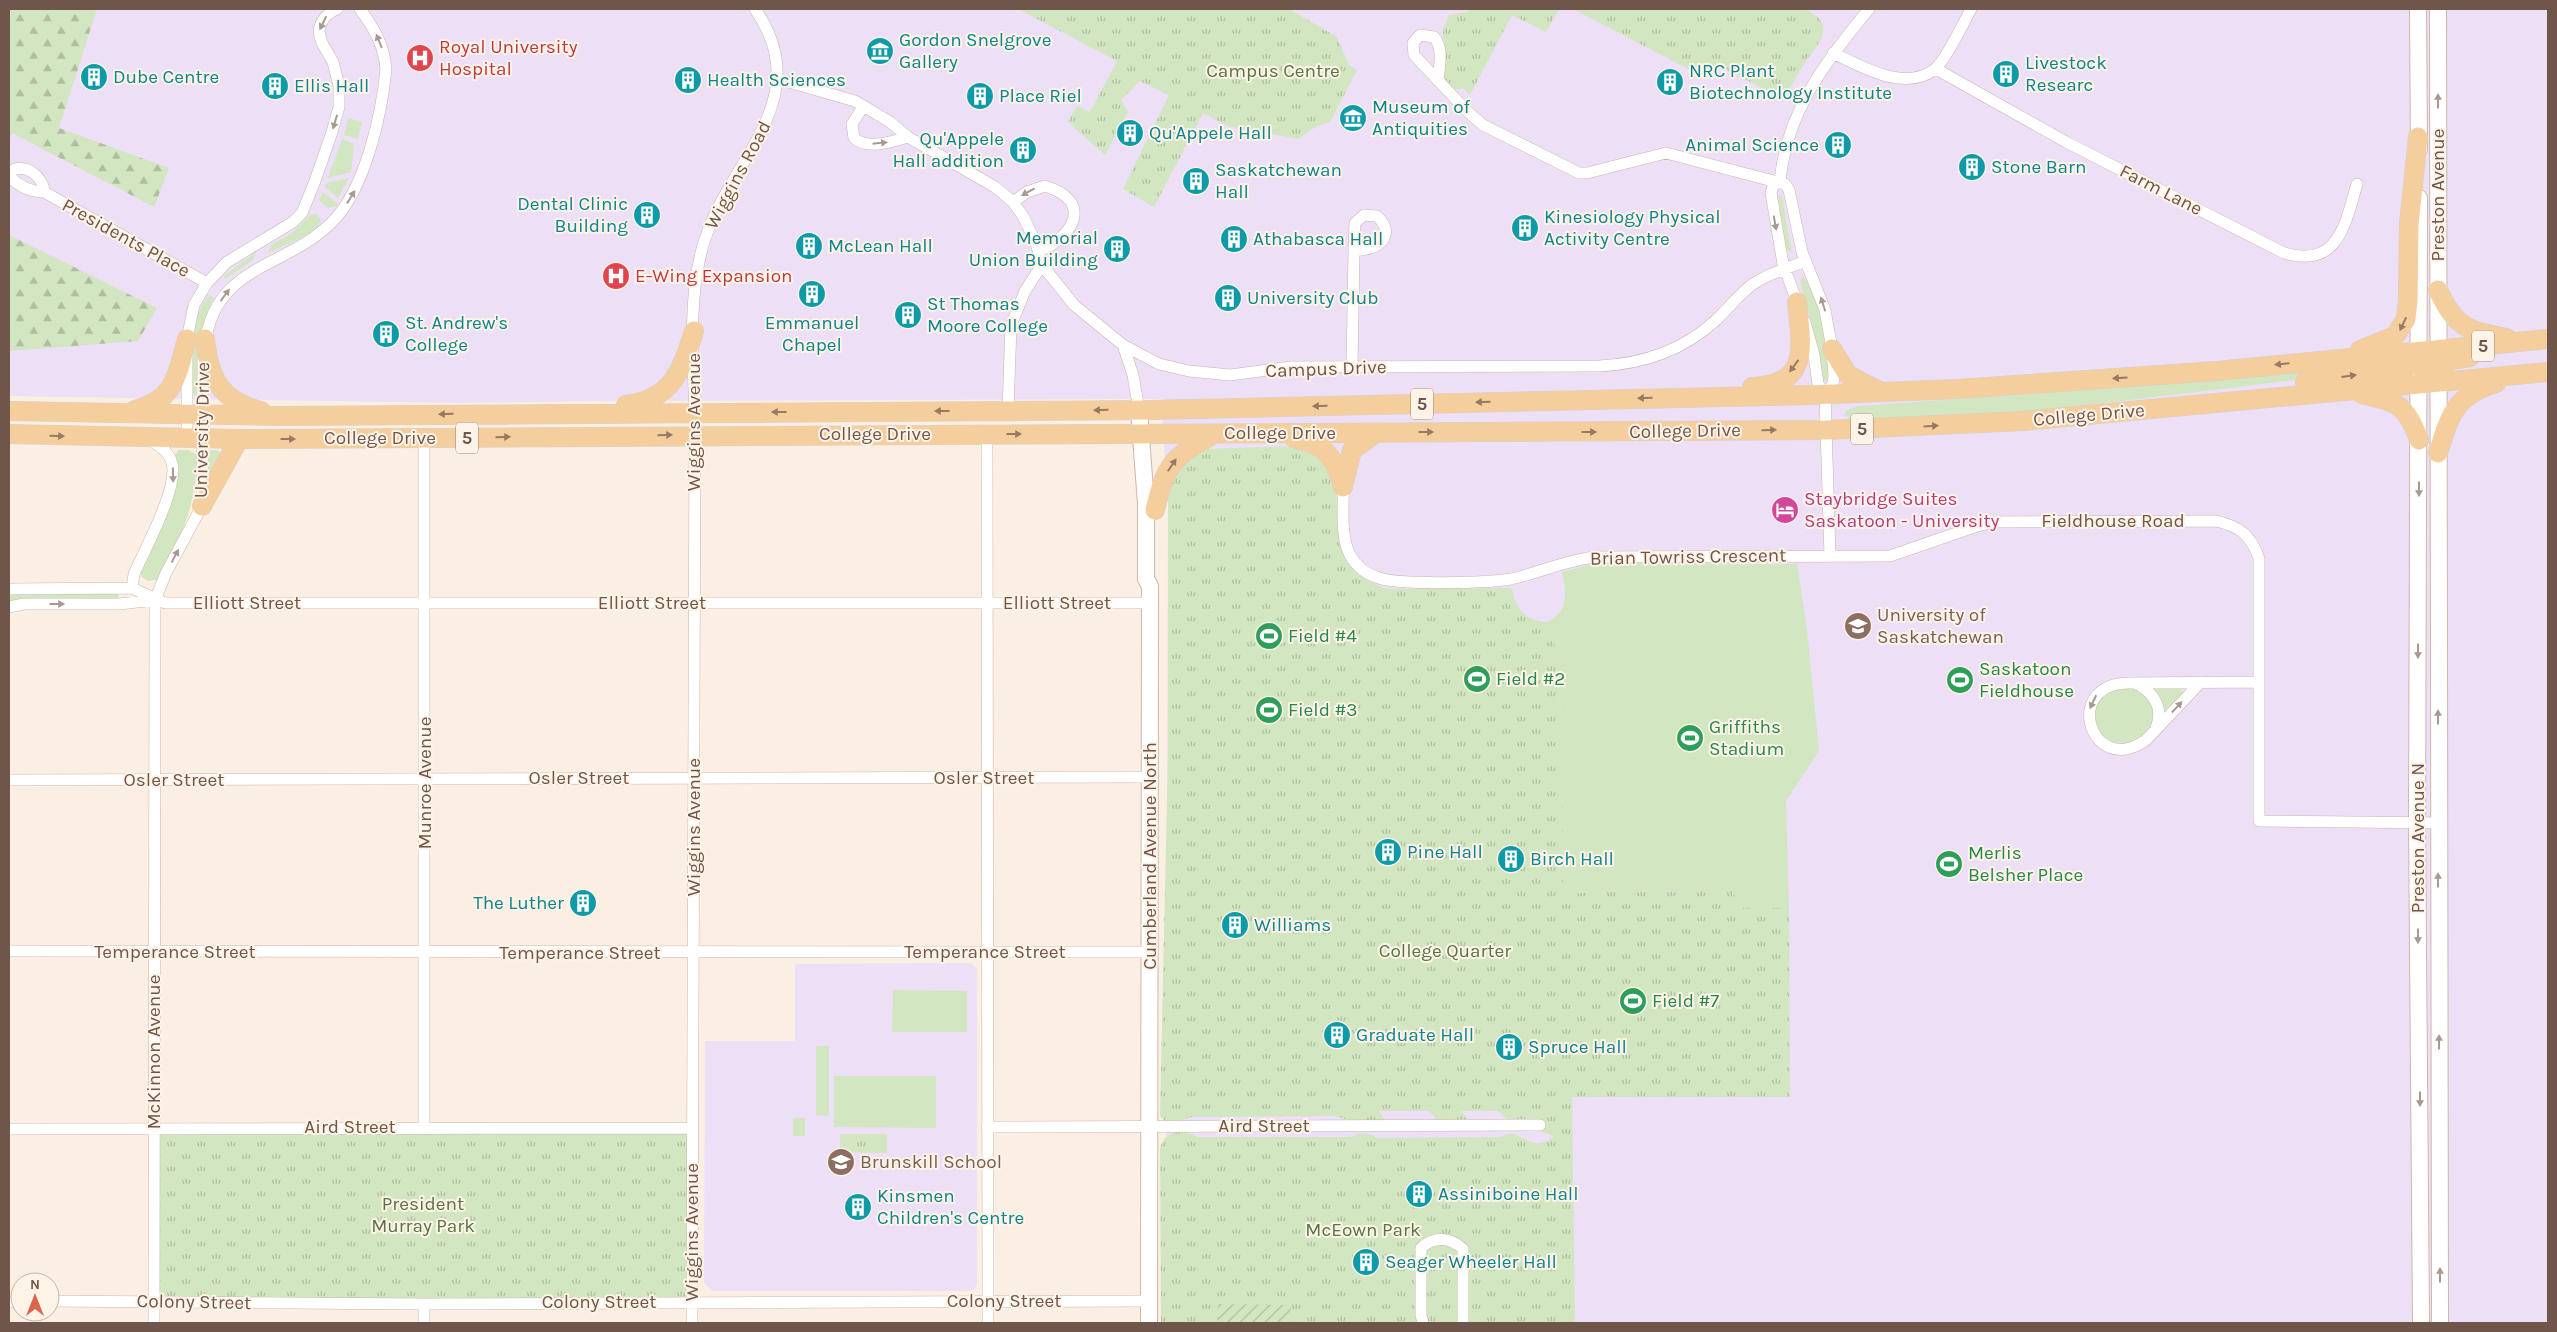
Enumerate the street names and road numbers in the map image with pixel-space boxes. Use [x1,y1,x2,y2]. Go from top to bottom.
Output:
street label: Wiggins Road [700,117,776,233]
street label: Preston Avenue [2427,128,2449,262]
street label: Farm Lane [2116,160,2206,220]
street label: Presidents Place [58,194,194,282]
road number: 5 [2472,331,2494,362]
street label: Wiggins Avenue [683,353,705,491]
street label: Campus Drive [1265,356,1387,382]
street label: University Drive [190,362,214,498]
road number: 5 [1411,388,1433,419]
street label: College Drive [2032,399,2146,431]
road number: 5 [1851,414,1873,444]
street label: College Drive [1629,419,1741,443]
road number: 5 [456,422,478,453]
street label: College Drive [1224,422,1336,444]
street label: College Drive [819,423,931,445]
street label: College Drive [324,427,436,449]
street label: Fieldhouse Road [2041,510,2185,532]
street label: Brian Towriss Crescent [1590,544,1786,570]
street label: Elliott Street [193,592,301,614]
street label: Elliott Street [598,592,706,614]
street label: Elliott Street [1003,592,1111,614]
street label: Munroe Avenue [414,716,436,850]
street label: Cumberland Avenue North [1139,742,1161,970]
street label: Wiggins Avenue [683,758,705,896]
street label: Preston Avenue N [2407,763,2429,913]
street label: Osler Street [529,767,629,789]
street label: Osler Street [934,767,1034,789]
street label: Osler Street [124,769,224,791]
street label: Temperance Street [94,941,256,963]
street label: Temperance Street [904,941,1066,963]
street label: Temperance Street [499,942,661,964]
street label: McKinnon Avenue [143,975,165,1129]
street label: Aird Street [1218,1115,1310,1137]
street label: Aird Street [304,1116,396,1138]
street label: Wiggins Avenue [681,1163,703,1301]
street label: Colony Street [136,1290,252,1314]
street label: Colony Street [947,1290,1061,1312]
street label: Colony Street [542,1291,656,1313]

